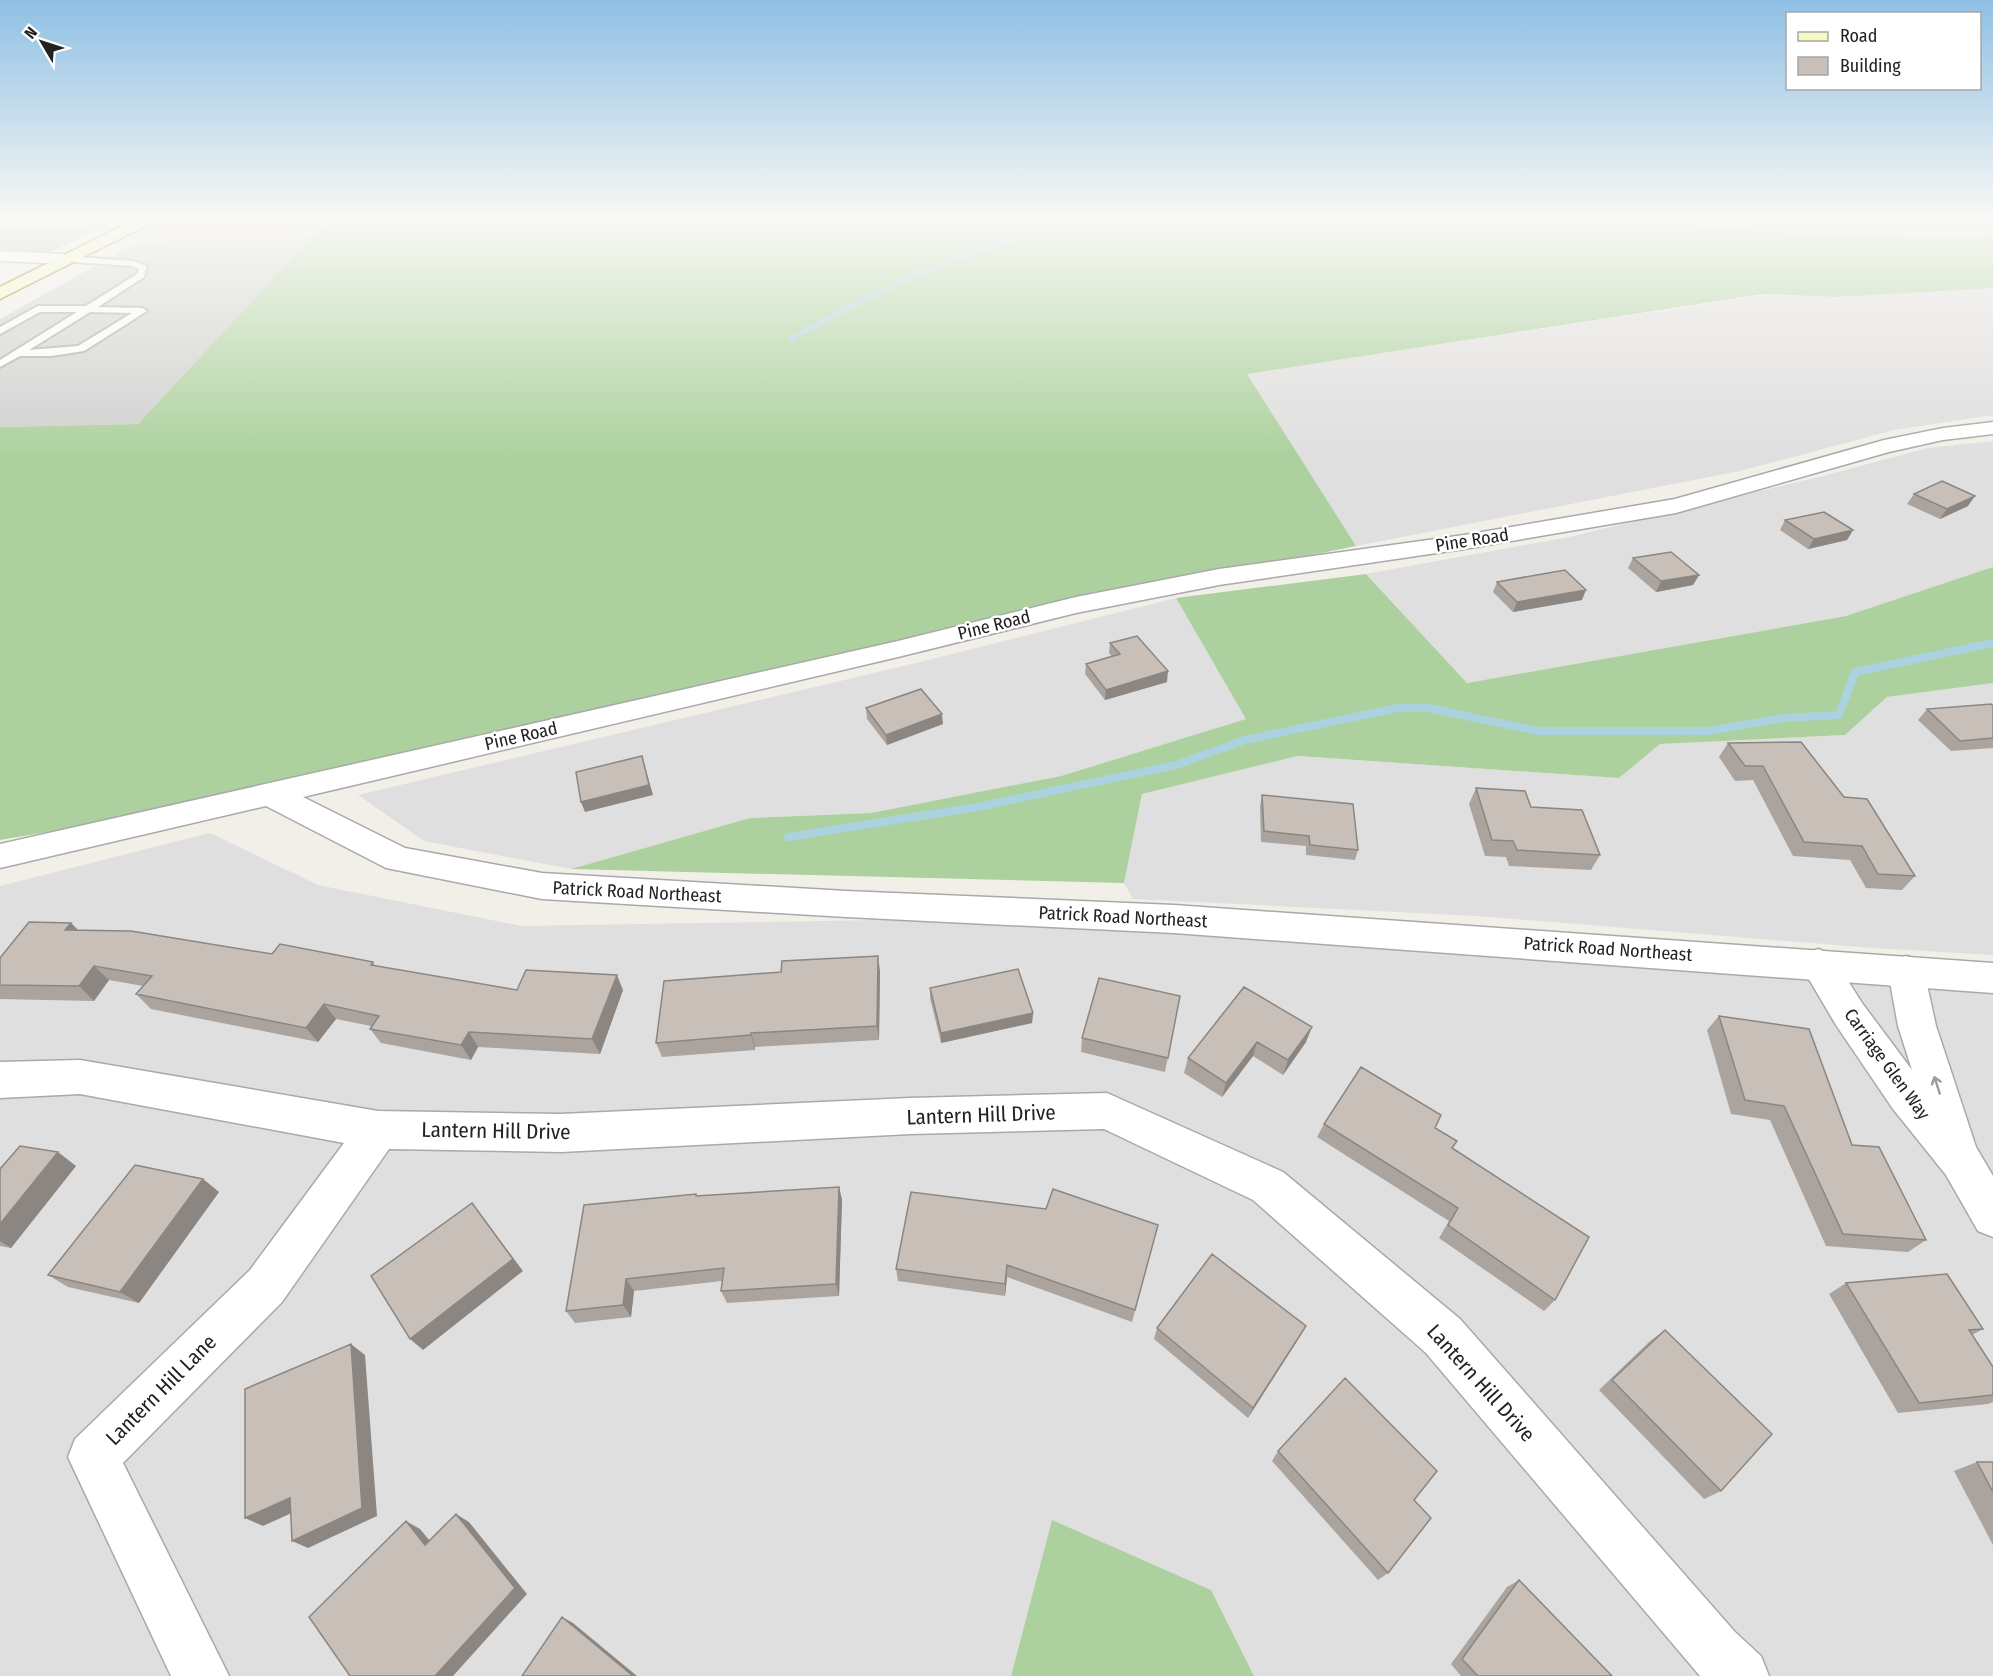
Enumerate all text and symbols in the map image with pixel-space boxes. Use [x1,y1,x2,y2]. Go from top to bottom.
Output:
north arrow [12,12,72,72]
legend [1786,12,1981,90]
text: N [20,23,41,43]
text: Road [1840,25,1877,47]
text: Building [1840,55,1901,77]
street label: Pine Road [1434,523,1510,557]
street label: Pine Road [955,605,1033,645]
street label: Pine Road [483,717,559,755]
street label: Patrick Road Northeast [552,877,722,907]
street label: Patrick Road Northeast [1038,902,1208,932]
street label: Patrick Road Northeast [1523,932,1693,966]
street label: Carriage Glen Way [1839,1004,1935,1124]
one-way arrow [1931,1076,1942,1095]
street label: Lantern Hill Drive [906,1099,1056,1131]
street label: Lantern Hill Drive [421,1117,571,1145]
street label: Lantern Hill Drive [1421,1319,1541,1447]
street label: Lantern Hill Lane [100,1329,222,1451]

